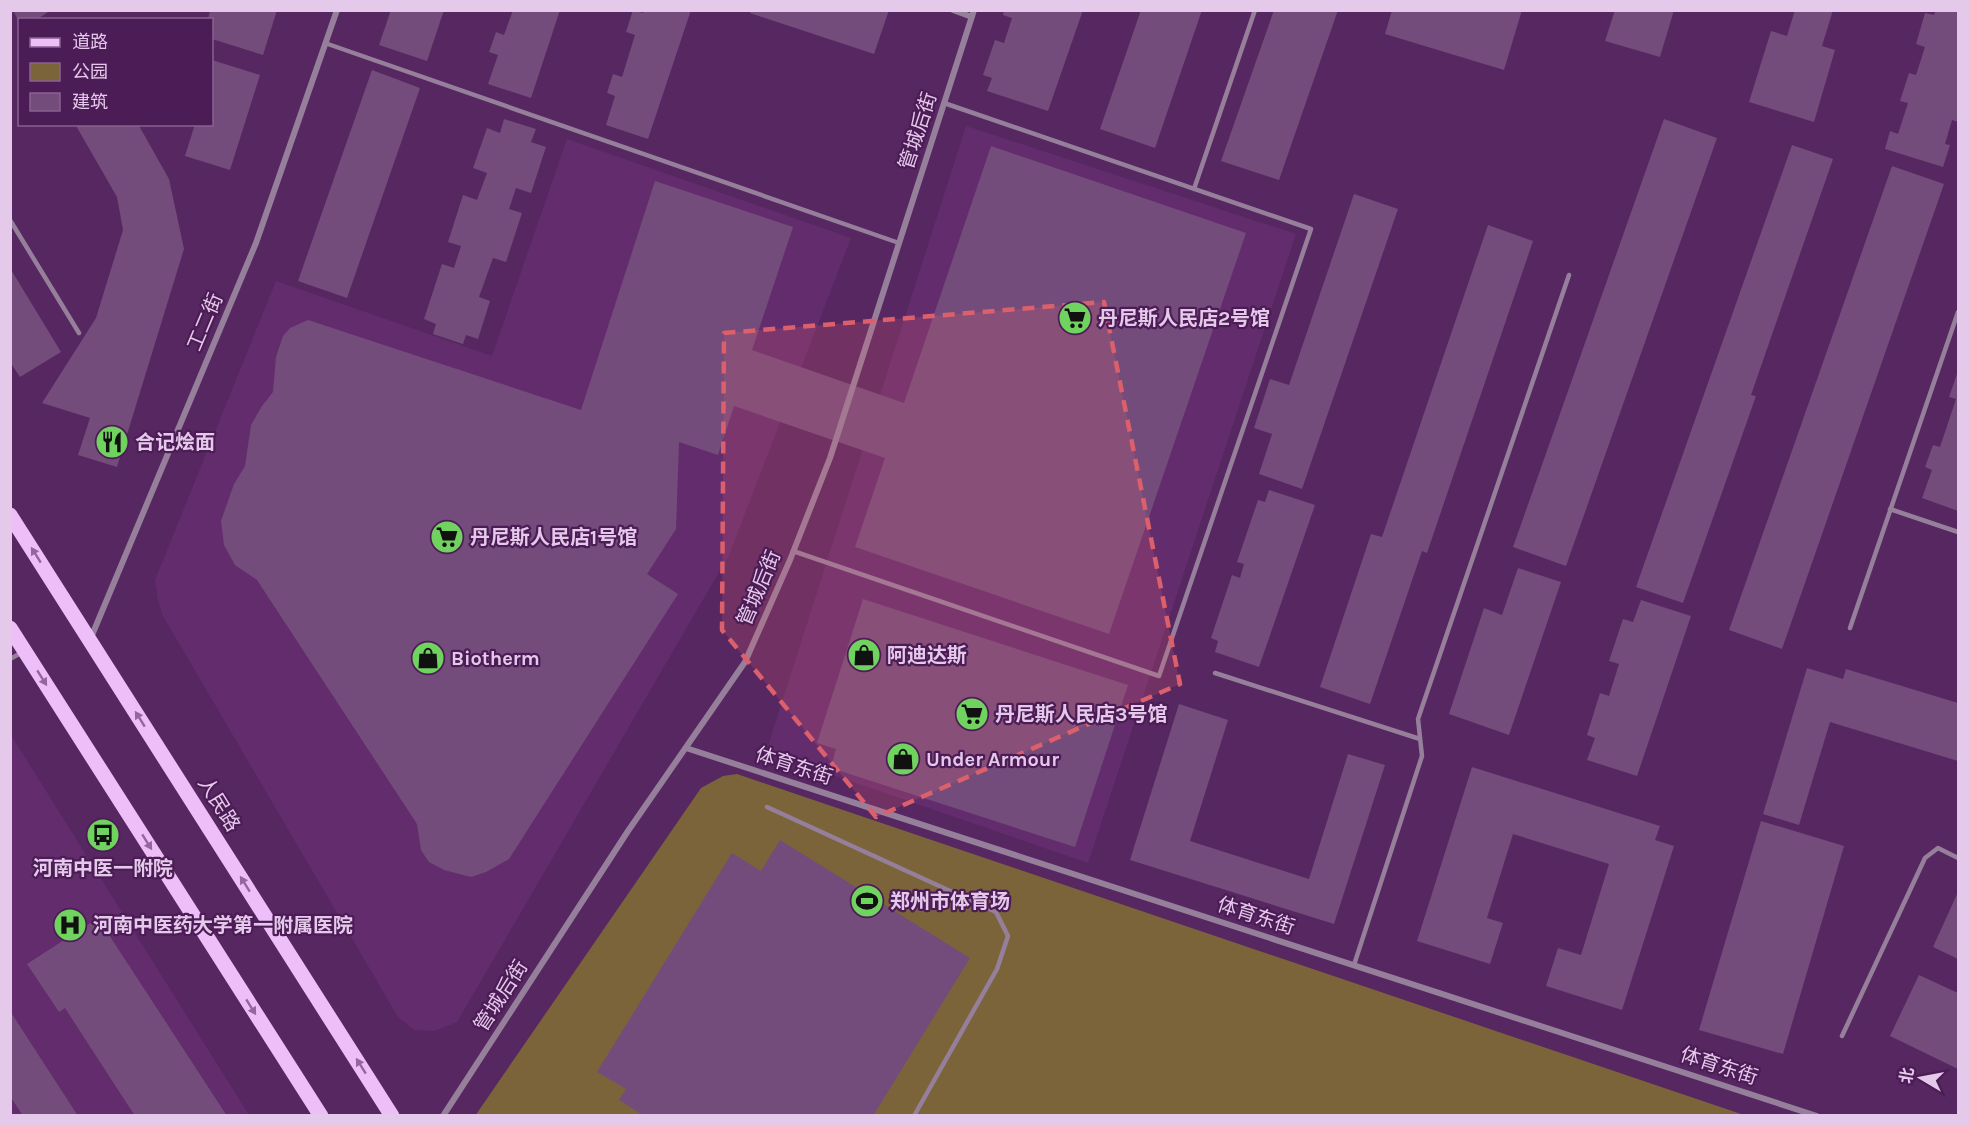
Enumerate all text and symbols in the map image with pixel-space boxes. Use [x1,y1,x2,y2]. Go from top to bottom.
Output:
legend [18,18,213,126]
text: 道路 [72,31,108,53]
text: 公园 [72,61,108,83]
street label: 管城后街 [895,89,941,173]
text: 建筑 [72,91,108,113]
street label: 工二街 [183,290,227,354]
supermarket icon: 丹尼斯人民店2号馆 [1057,300,1093,336]
place label: 丹尼斯人民店2号馆 [1098,307,1270,330]
restaurant icon: 合记烩面 [94,424,130,460]
place label: 合记烩面 [135,431,215,454]
supermarket icon: 丹尼斯人民店1号馆 [429,519,465,555]
place label: 丹尼斯人民店1号馆 [470,526,637,549]
one-way arrow [30,547,41,563]
street label: 管城后街 [733,547,785,629]
shop icon: 阿迪达斯 [846,637,882,673]
shop icon: Biotherm [410,640,446,676]
place label: 阿迪达斯 [887,644,967,667]
place label: Biotherm [451,647,540,670]
one-way arrow [36,670,47,686]
supermarket icon: 丹尼斯人民店3号馆 [954,696,990,732]
place label: 丹尼斯人民店3号馆 [995,703,1167,726]
one-way arrow [135,711,146,727]
shop icon: Under Armour [885,741,921,777]
street label: 体育东街 [752,743,836,789]
place label: Under Armour [926,748,1059,771]
street label: 人民路 [193,772,245,836]
bus stop icon: 河南中医一附院 [85,817,121,853]
one-way arrow [141,834,152,850]
place label: 河南中医一附院 [33,857,173,880]
one-way arrow [239,876,250,892]
sports icon: 郑州市体育场 [849,883,885,919]
place label: 郑州市体育场 [890,890,1010,913]
street label: 体育东街 [1214,893,1298,939]
hospital icon: 河南中医药大学第一附属医院 [52,907,88,943]
place label: 河南中医药大学第一附属医院 [93,914,353,937]
street label: 管城后街 [470,956,532,1036]
one-way arrow [246,999,257,1015]
street label: 体育东街 [1677,1043,1761,1089]
north arrow [1891,1048,1951,1108]
one-way arrow [355,1058,366,1074]
text: 北 [1896,1066,1917,1085]

